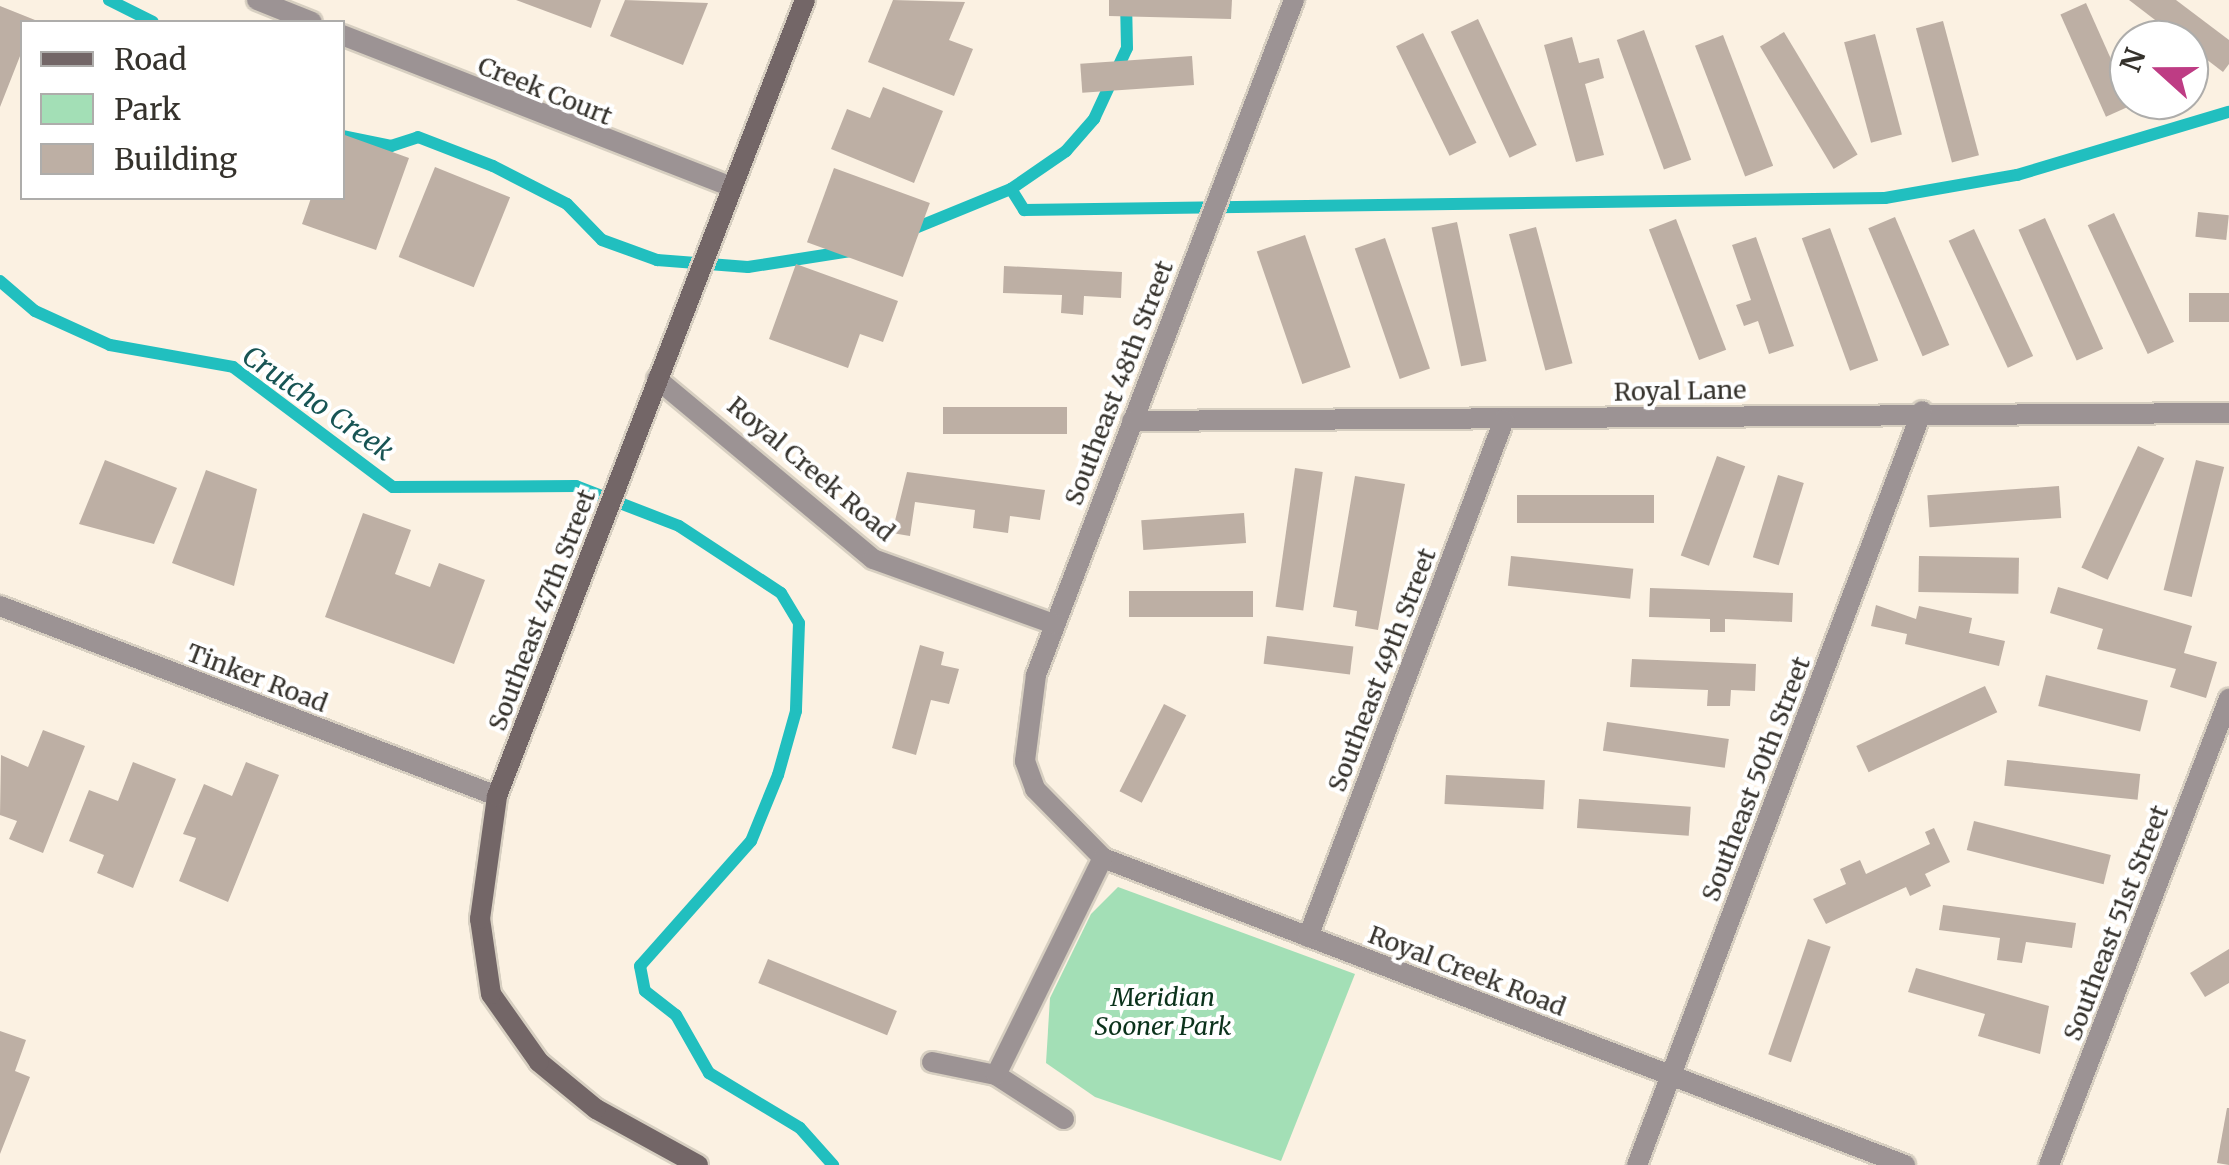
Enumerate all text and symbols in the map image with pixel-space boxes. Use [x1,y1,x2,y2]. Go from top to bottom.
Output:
legend [20,20,345,200]
north arrow [2109,20,2209,120]
text: Road [114,40,187,78]
text: N [2112,43,2154,77]
street label: Creek Court [474,50,616,132]
text: Park [114,90,181,128]
text: Building [114,140,237,178]
street label: Southeast 48th Street [1059,257,1179,509]
water label: Crutcho Creek [236,338,400,468]
street label: Royal Lane [1614,375,1746,407]
street label: Royal Creek Road [721,390,901,548]
street label: Southeast 47th Street [482,485,602,735]
street label: Southeast 49th Street [1322,544,1442,796]
street label: Tinker Road [182,637,332,719]
street label: Southeast 50th Street [1695,652,1817,906]
street label: Southeast 51st Street [2057,801,2175,1045]
street label: Royal Creek Road [1364,920,1570,1022]
park label: Meridian Sooner Park [1095,983,1231,1042]

